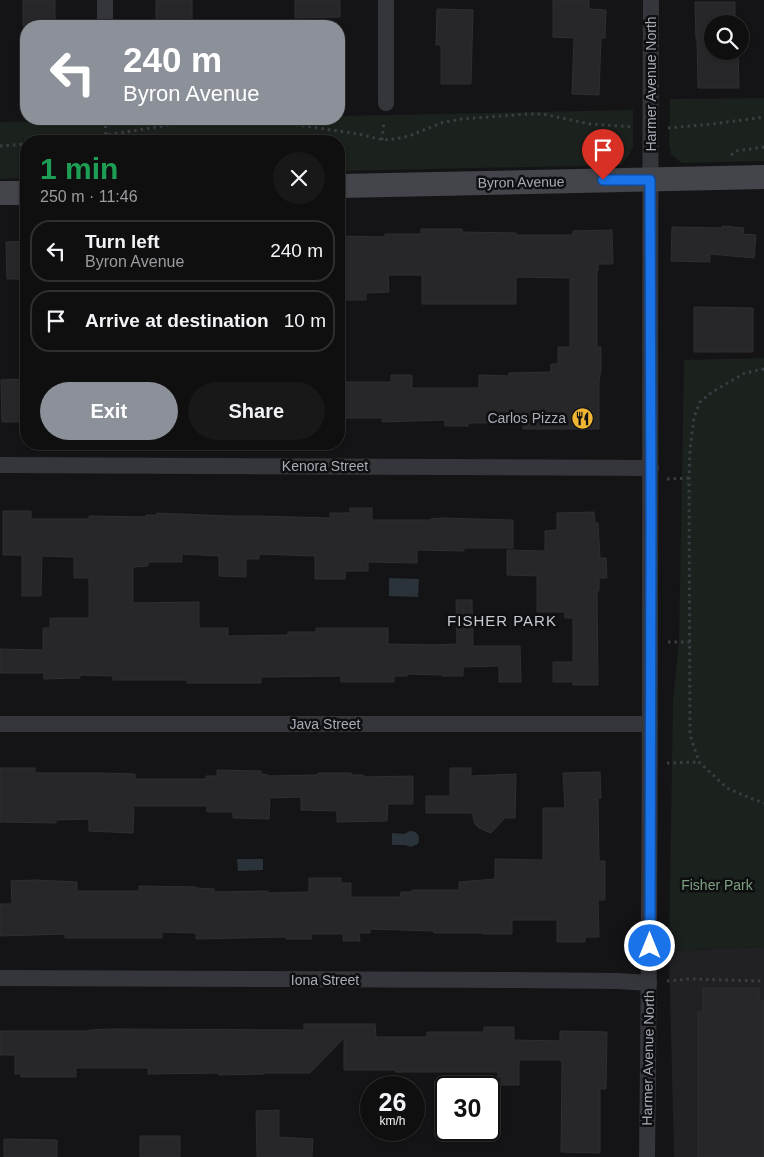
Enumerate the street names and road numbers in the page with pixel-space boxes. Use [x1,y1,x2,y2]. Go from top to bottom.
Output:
street label: Harmer Avenue North [643,16,659,152]
street label: Byron Avenue [477,173,565,191]
street label: Kenora Street [282,458,368,474]
street label: Java Street [290,716,361,732]
street label: Iona Street [291,972,359,988]
street label: Harmer Avenue North [639,990,657,1126]

